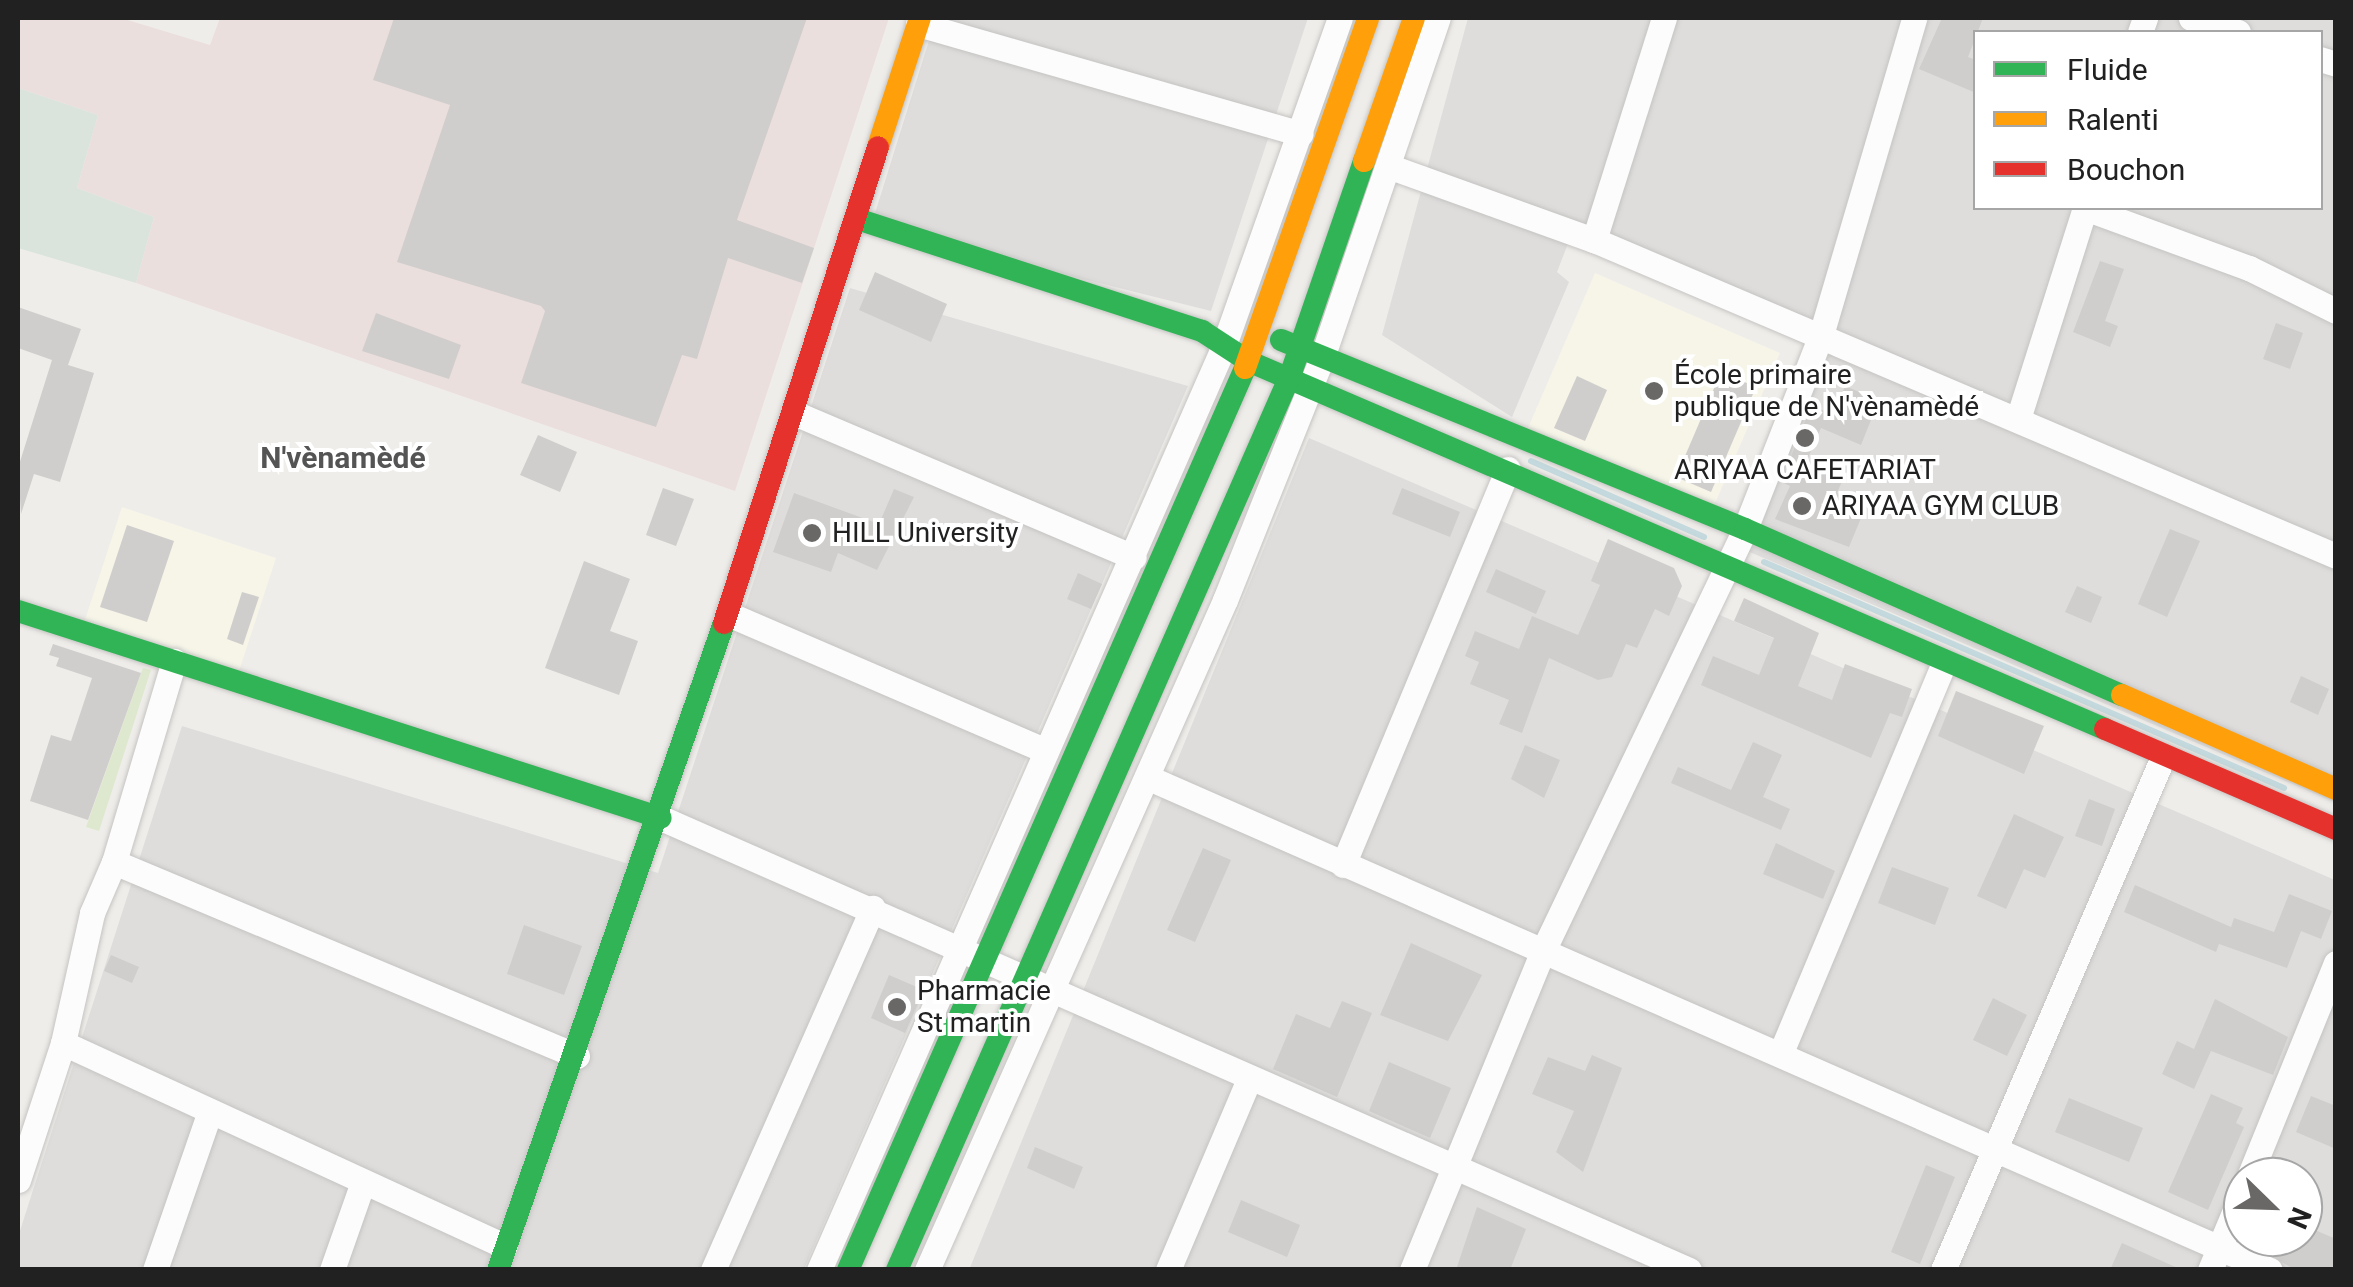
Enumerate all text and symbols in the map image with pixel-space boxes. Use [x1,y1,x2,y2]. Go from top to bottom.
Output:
legend [1973,30,2323,210]
text: Fluide [2067,52,2148,87]
text: Ralenti [2067,102,2159,137]
text: Bouchon [2067,152,2185,187]
place label: École primaire publique de N'vènamèdé [1674,358,1979,424]
marker: École primaire publique de N'vènamèdé [1643,380,1665,402]
marker: ARIYAA CAFETARIAT [1794,427,1816,449]
district label: N'vènamèdé [260,440,426,476]
place label: ARIYAA CAFETARIAT [1674,453,1936,487]
place label: ARIYAA GYM CLUB [1822,489,2059,523]
marker: ARIYAA GYM CLUB [1791,495,1813,517]
place label: HILL University [832,516,1019,550]
marker: HILL University [801,522,823,544]
place label: Pharmacie St martin [917,974,1051,1040]
marker: Pharmacie St martin [886,996,908,1018]
north arrow [2223,1157,2323,1257]
text: N [2280,1203,2318,1234]

